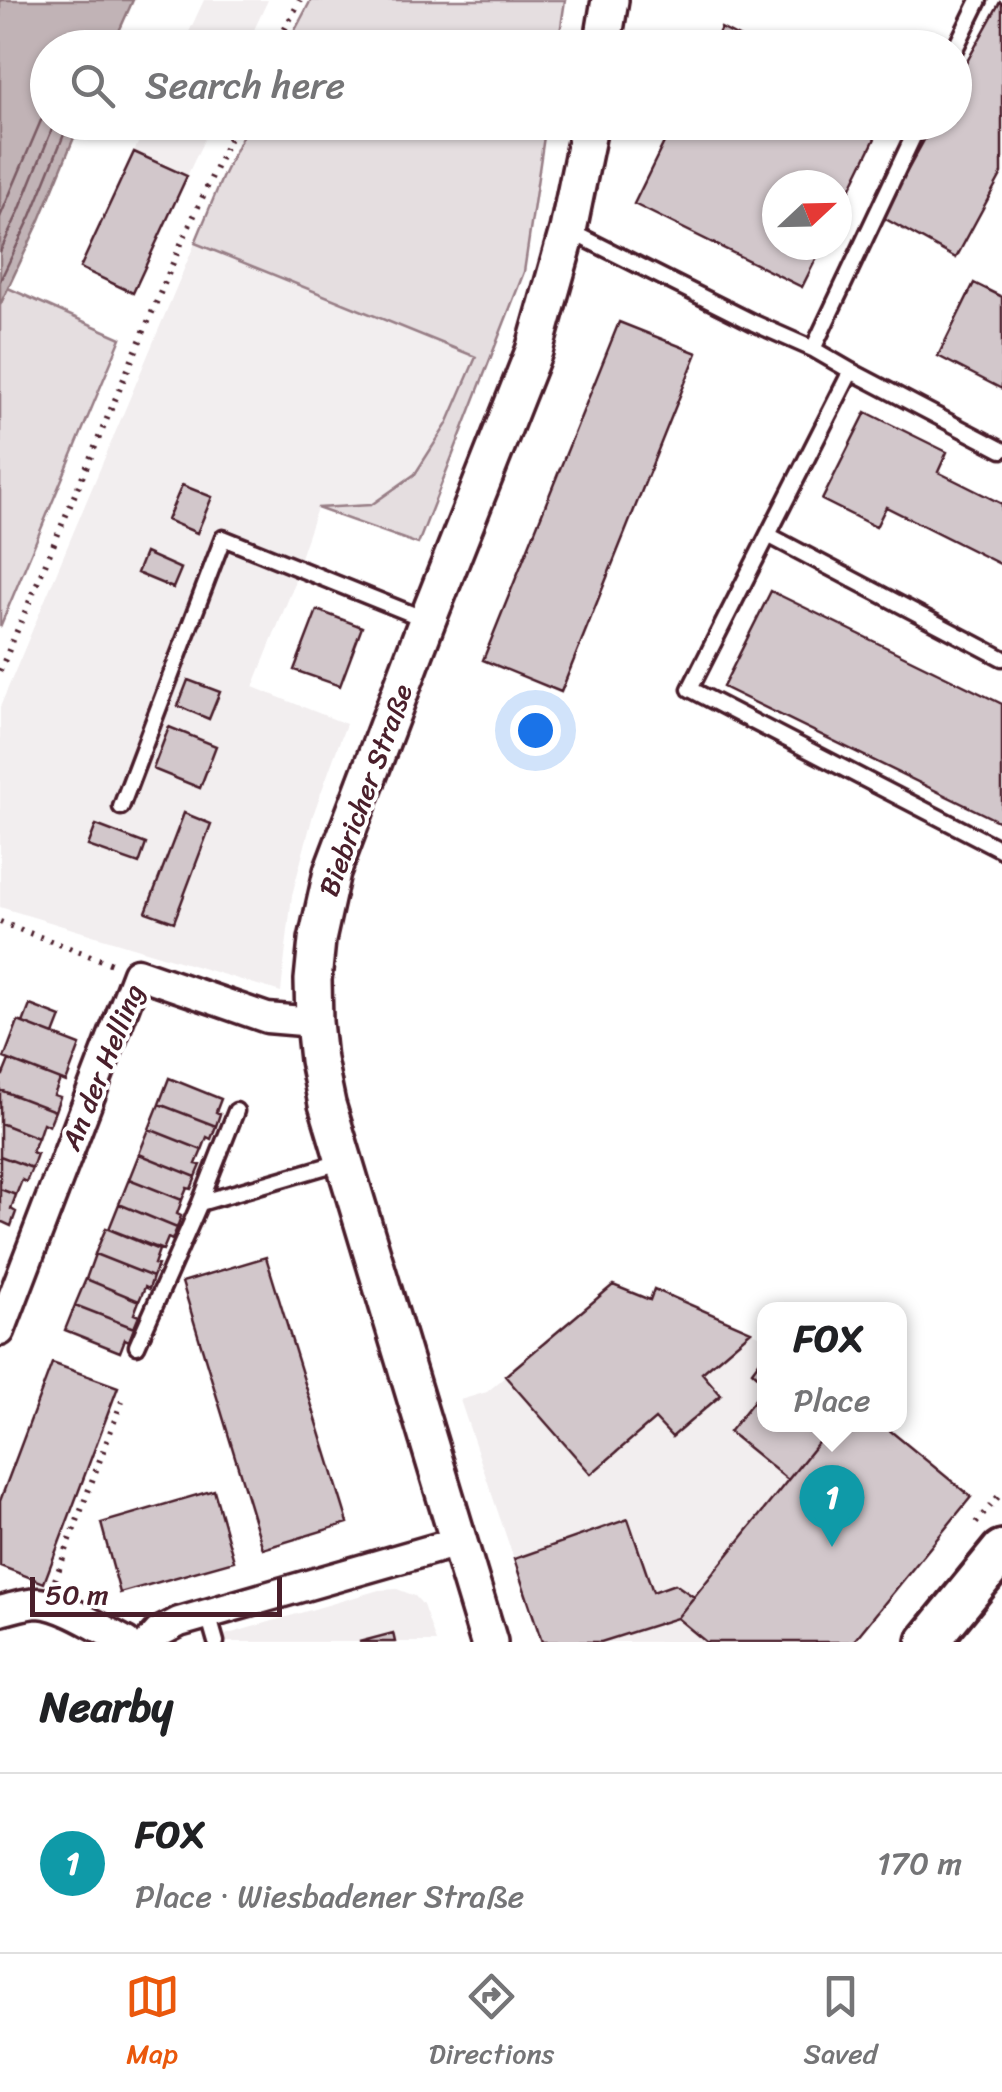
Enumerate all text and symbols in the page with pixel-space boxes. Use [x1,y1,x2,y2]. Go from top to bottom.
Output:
search box [30,30,972,140]
text: Search here [145,52,345,119]
icon: search [65,58,120,113]
north arrow [762,170,852,260]
street label: Biebricher Straße [304,677,427,904]
your location [510,705,561,756]
street label: An der Helling [46,976,158,1159]
popup [757,1302,907,1432]
text: FOX [793,1305,864,1372]
text: Place [793,1372,871,1429]
pin: 1 [800,1464,864,1547]
text: 50 m [45,1570,109,1619]
scale bar [30,1572,282,1616]
text: Nearby [40,1670,173,1744]
text: FOX [135,1801,205,1868]
text: 1 [66,1835,79,1892]
text: 170 m [877,1835,962,1892]
text: Place · Wiesbadener Straße [135,1868,524,1925]
tab: Map [125,1969,180,2078]
tab: Directions [429,1969,554,2078]
tab: Saved [804,1969,877,2078]

